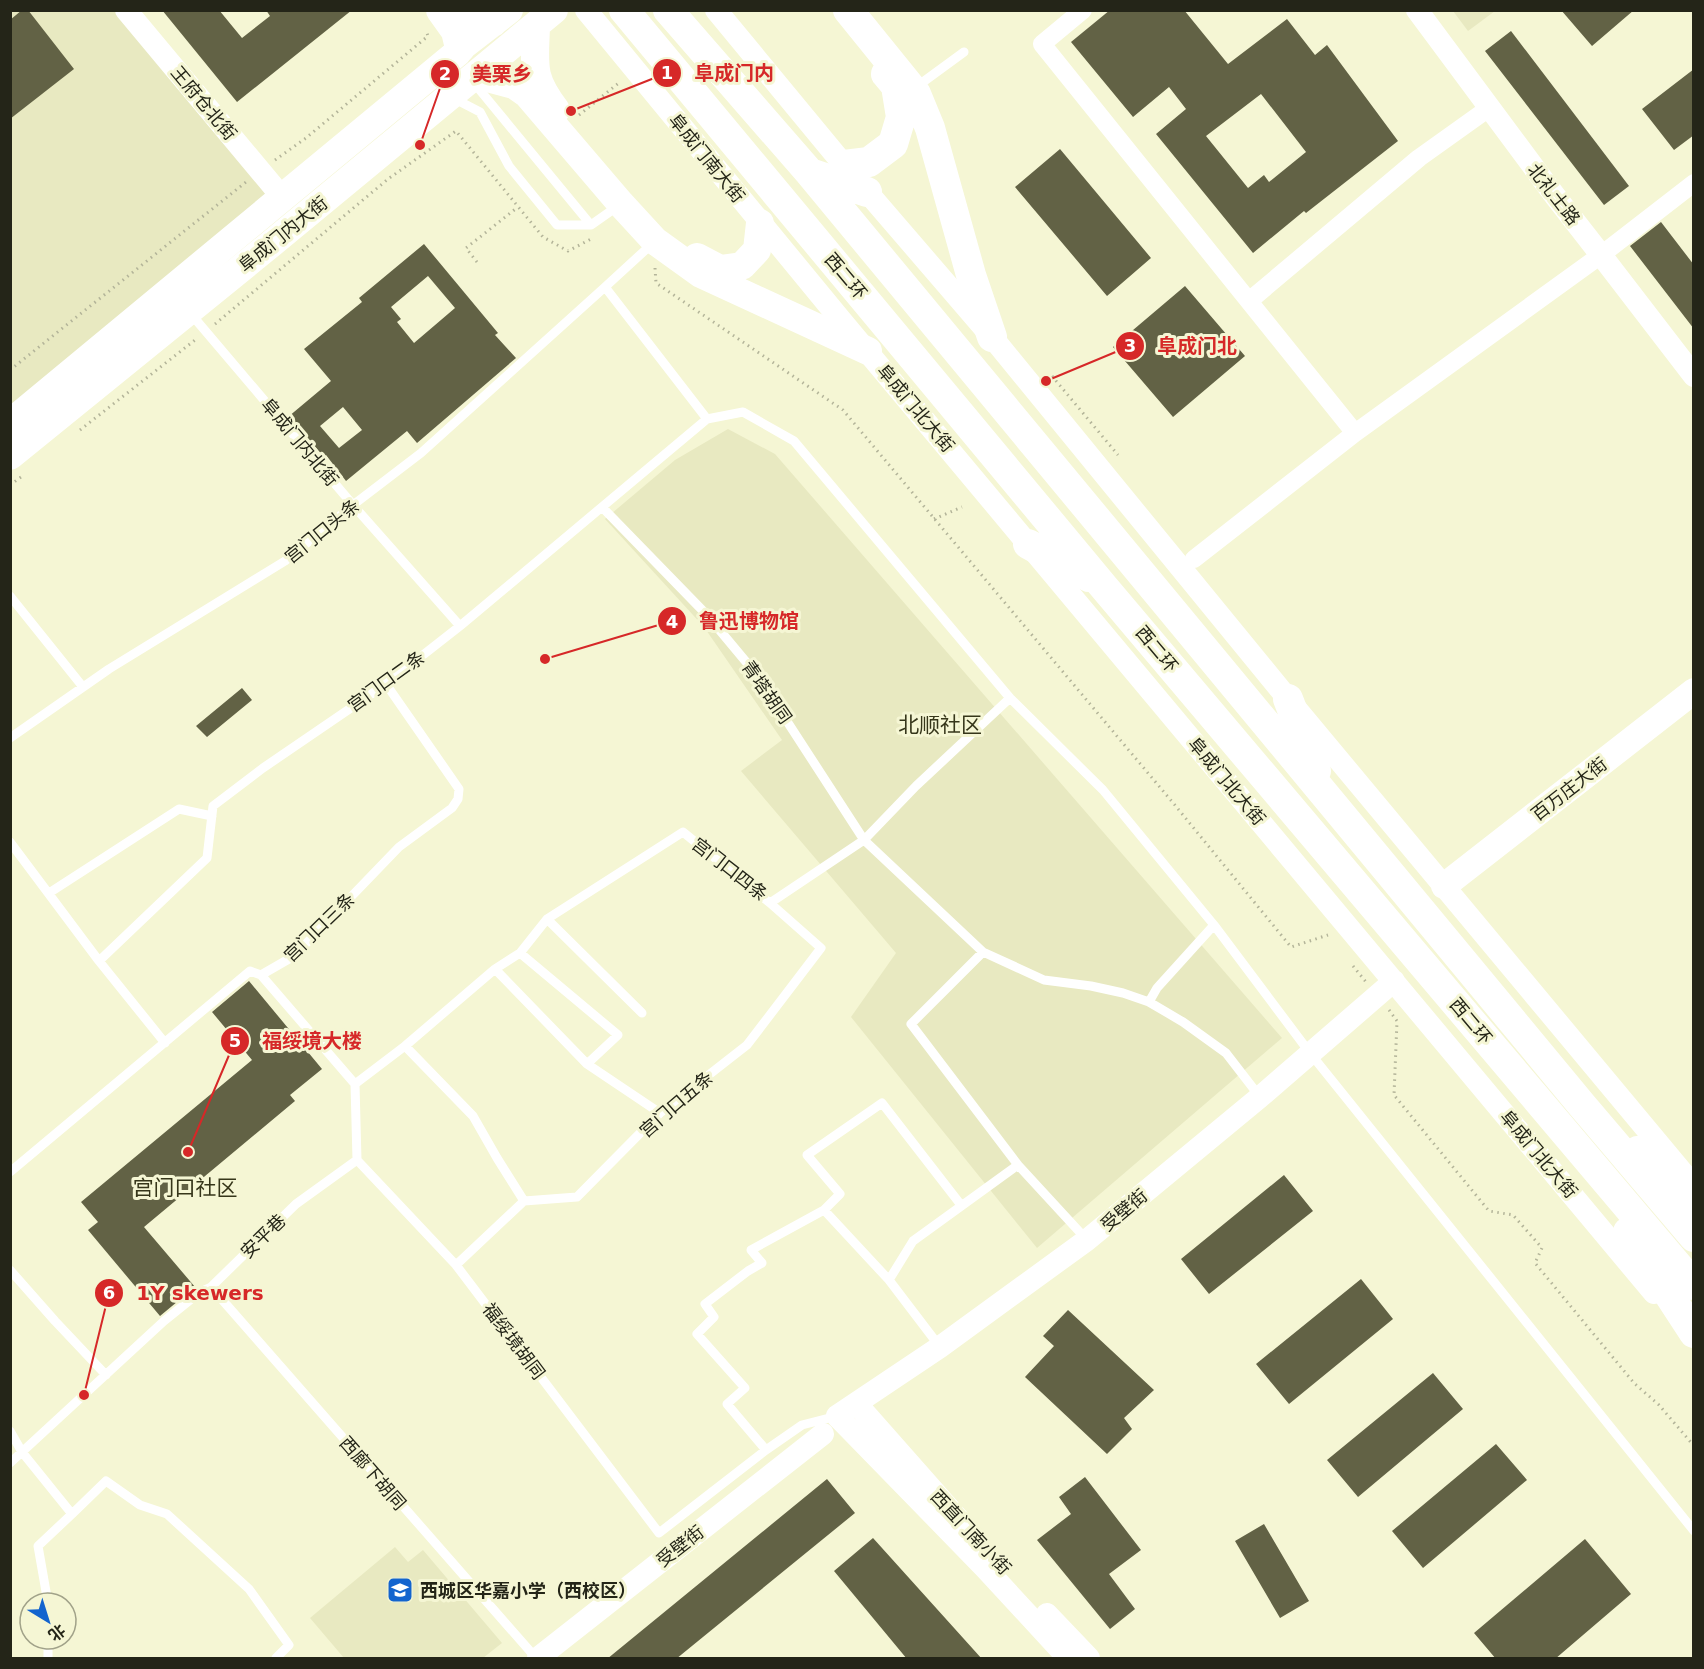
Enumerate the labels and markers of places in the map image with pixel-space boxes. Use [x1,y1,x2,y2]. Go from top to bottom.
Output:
callout: 阜成门内 [652,54,786,92]
callout: 美栗乡 [430,55,544,93]
callout: 阜成门北 [1115,327,1249,365]
callout: 鲁迅博物馆 [657,602,811,640]
callout: 福绥境大楼 [220,1022,374,1060]
callout: 1Y skewers [94,1274,276,1312]
school or university icon: 西城区华嘉小学（西校区） [385,1575,415,1605]
place label: 西城区华嘉小学（西校区） [420,1580,636,1601]

